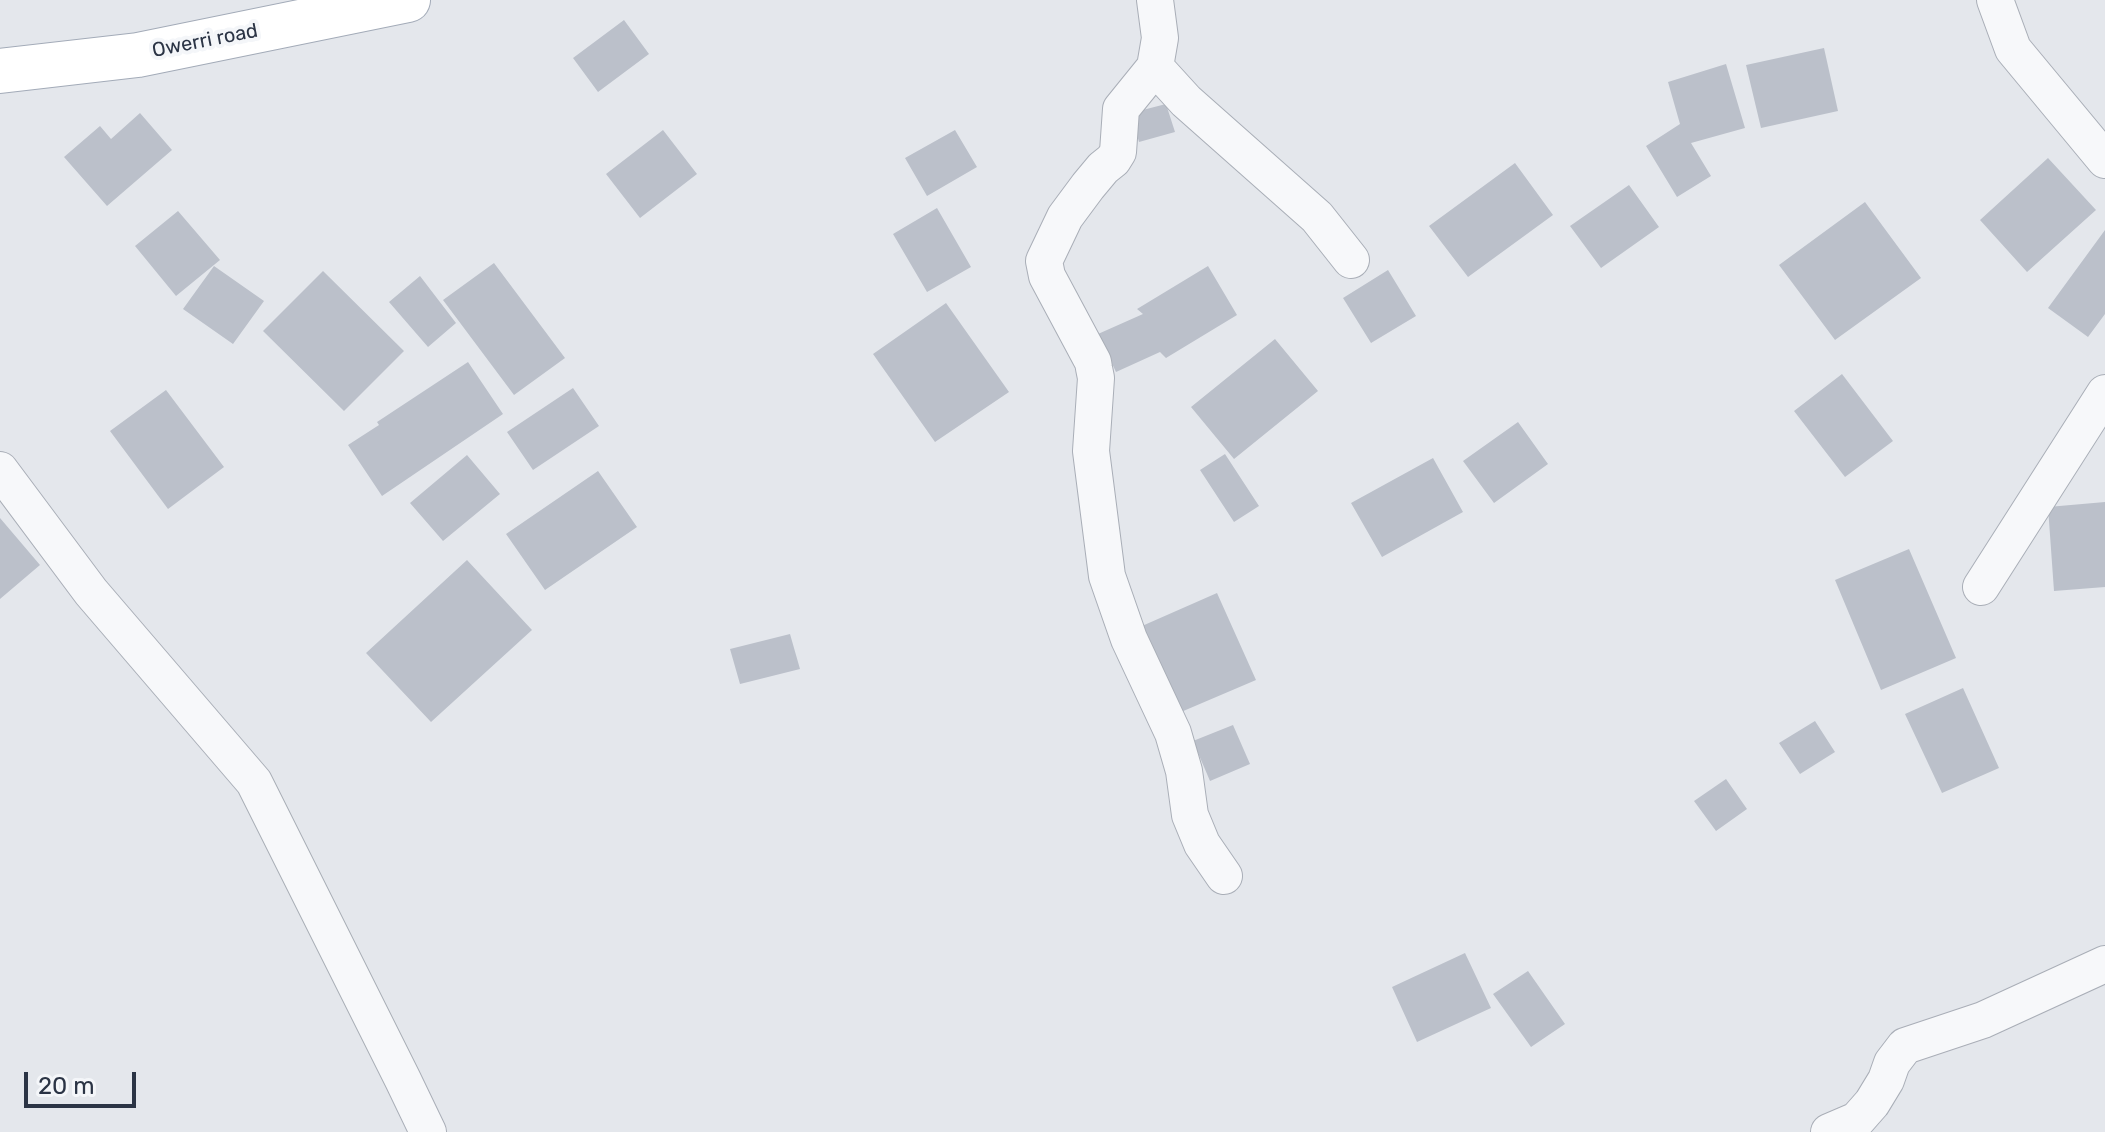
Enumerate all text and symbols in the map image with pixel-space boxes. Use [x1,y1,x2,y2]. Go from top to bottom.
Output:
street label: Owerri road [150,19,260,63]
scale bar [28,1056,140,1106]
text: 20 m [38,1072,95,1100]

